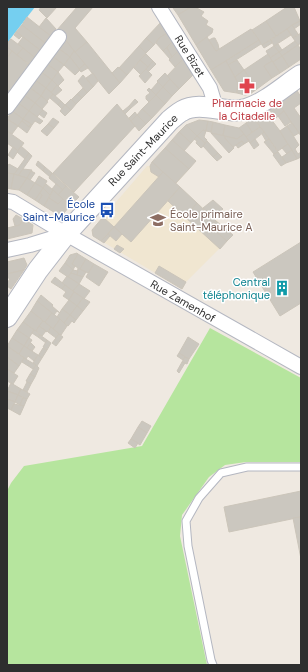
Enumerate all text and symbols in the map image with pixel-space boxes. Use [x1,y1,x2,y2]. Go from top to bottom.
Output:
street label: Rue Bizet [172,32,208,80]
pharmacy icon: Pharmacie de la Citadelle [238,77,256,95]
place label: Pharmacie de la Citadelle [212,96,282,123]
street label: Rue Saint-Maurice [105,111,181,189]
place label: École Saint-Maurice [23,197,95,224]
bus stop icon: École Saint-Maurice [98,201,116,219]
place label: École primaire Saint-Maurice A [170,207,253,234]
school or university icon: École primaire Saint-Maurice A [149,211,167,229]
place label: Central téléphonique [203,275,270,302]
street label: Rue Zamenhof [148,277,218,325]
building icon: Central téléphonique [273,279,291,297]

